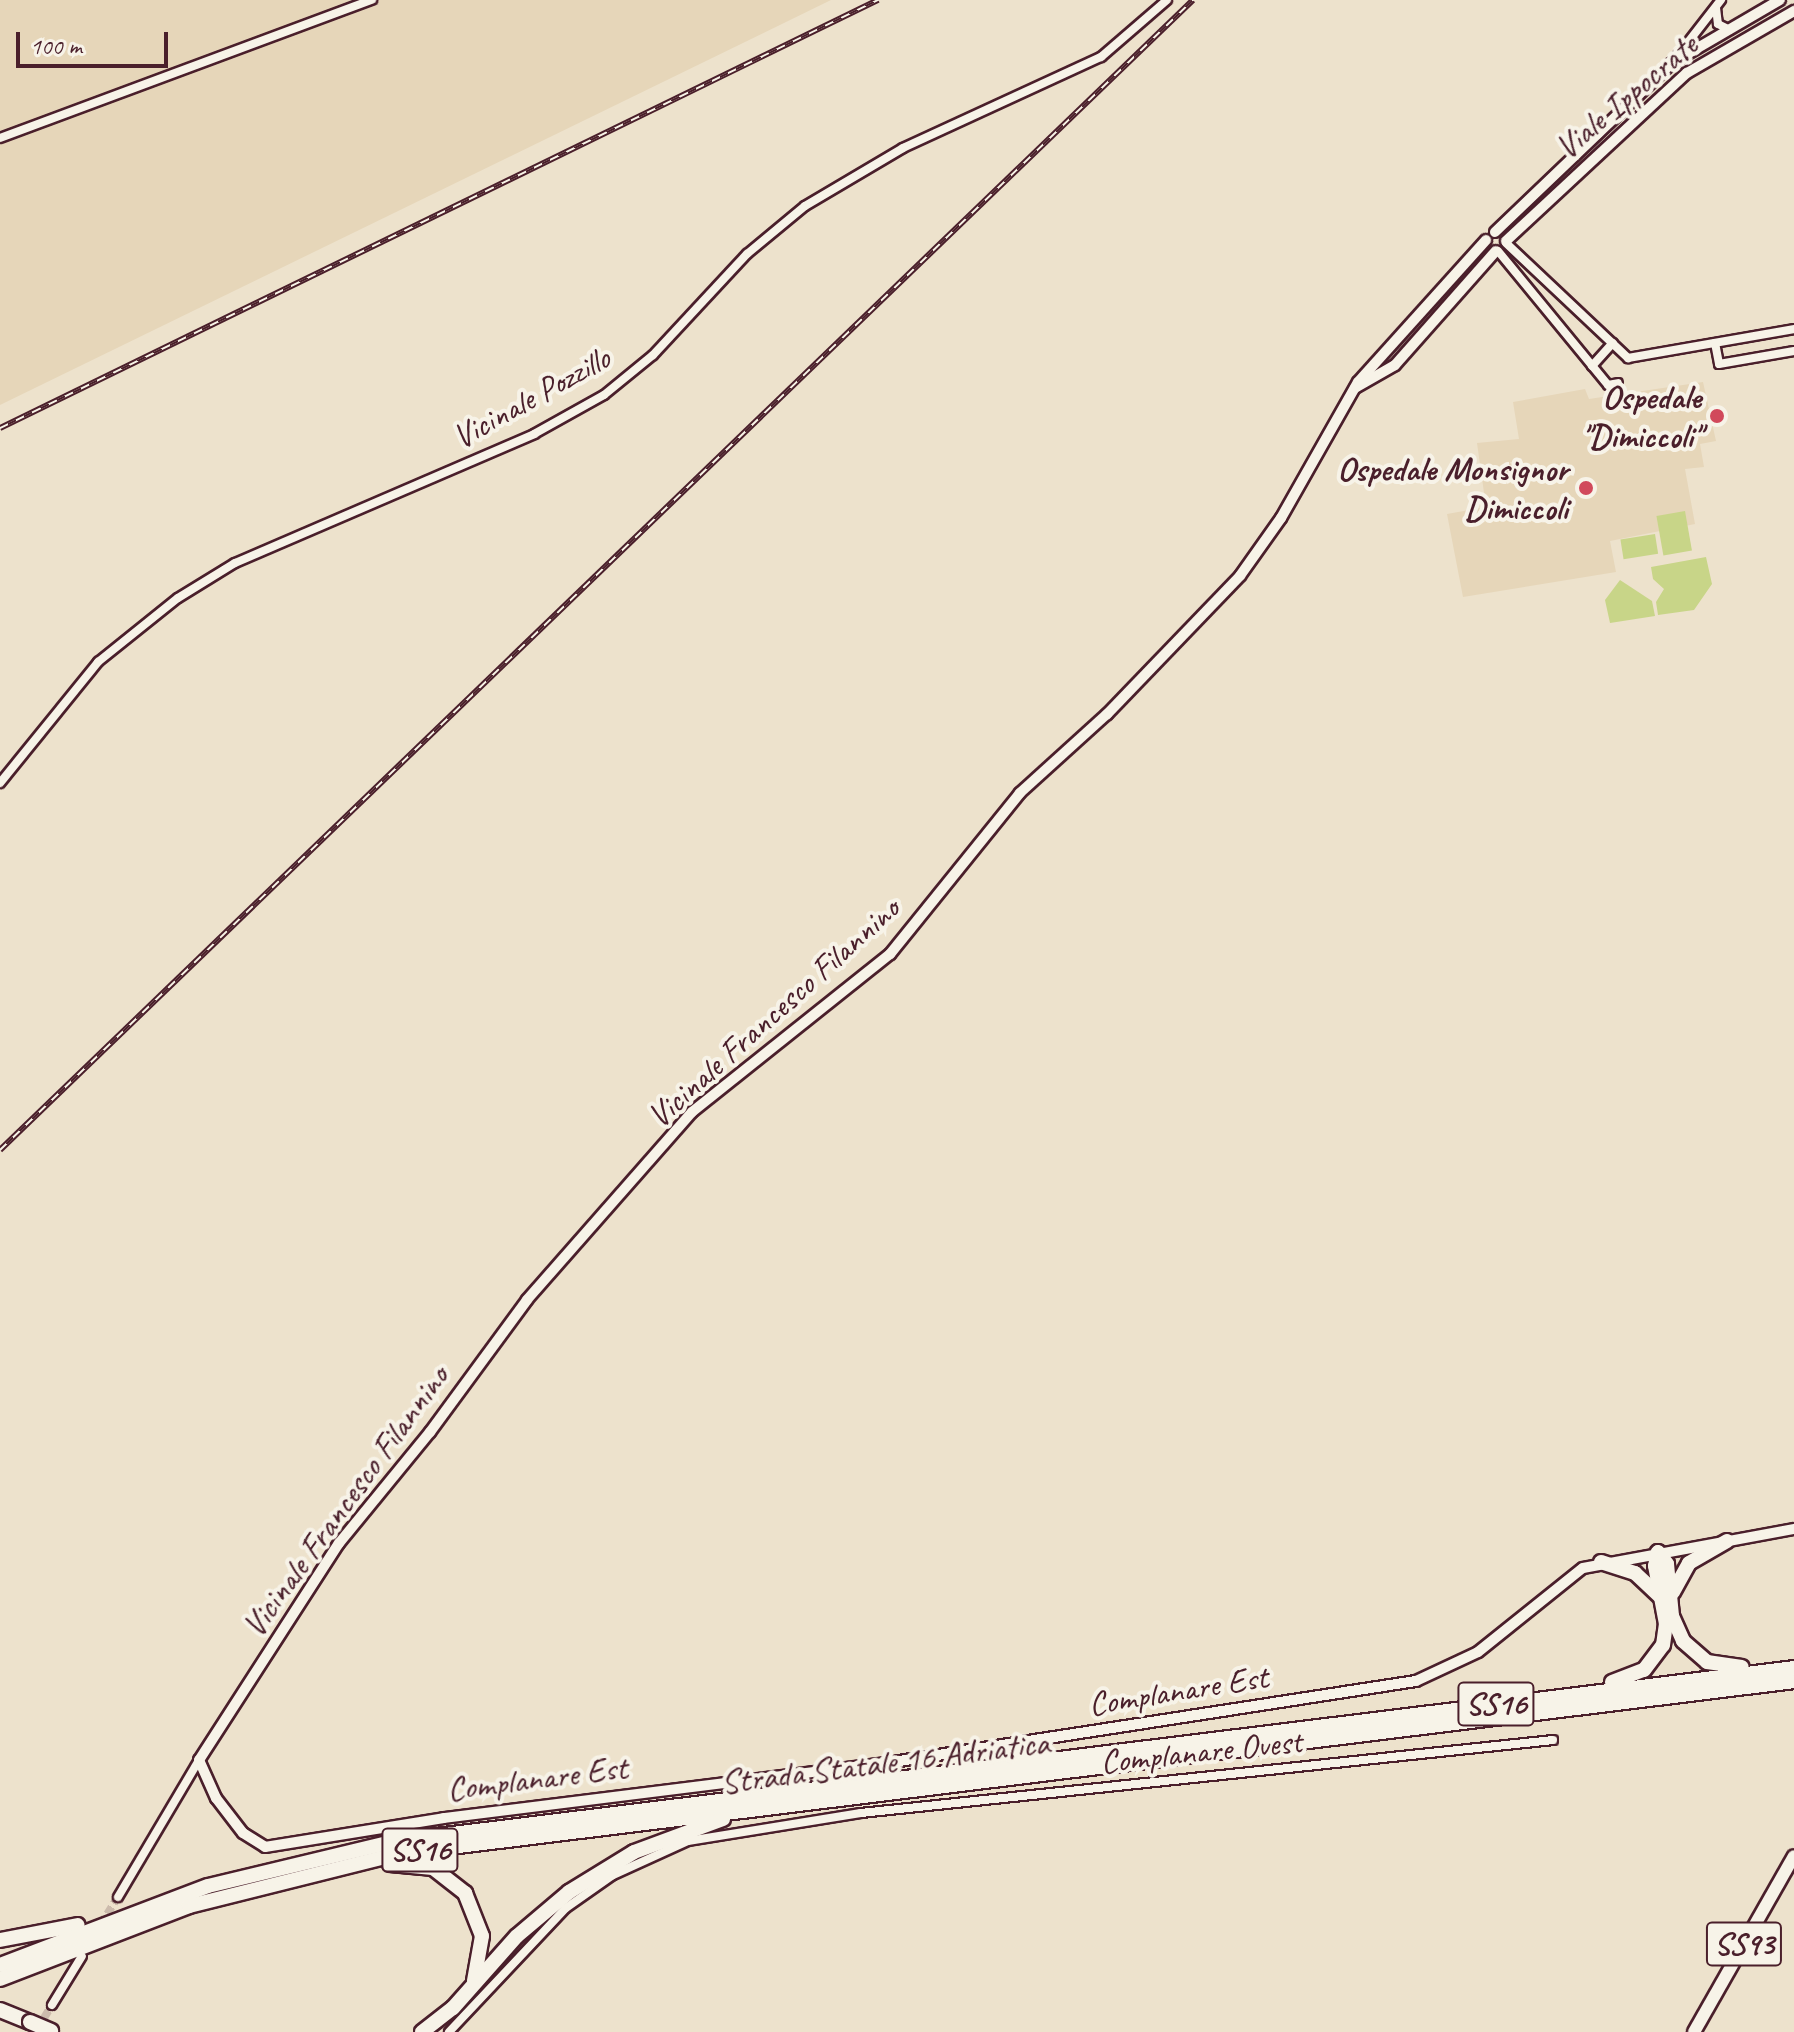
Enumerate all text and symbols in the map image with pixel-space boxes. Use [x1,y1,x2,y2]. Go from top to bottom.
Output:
scale bar [20,16,172,66]
street label: Viale Ippocrate [1546,24,1706,168]
text: 100 m [30,31,82,61]
street label: Vicinale Pozzillo [445,337,617,457]
place label: Ospedale "Dimiccoli" [1581,376,1701,456]
marker: Ospedale "Dimiccoli" [1708,407,1726,425]
place label: Ospedale Monsignor Dimiccoli [1337,448,1568,528]
marker: Ospedale Monsignor Dimiccoli [1575,477,1597,499]
street label: Vicinale Francesco Filannino [638,888,908,1136]
street label: Vicinale Francesco Filannino [233,1357,457,1645]
street label: Complanare Est [1085,1656,1271,1724]
road number: SS16 [1456,1676,1536,1732]
street label: Complanare Ovest [1098,1720,1304,1782]
street label: Strada Statale 16 Adriatica [719,1722,1051,1802]
street label: Complanare Est [445,1747,629,1809]
road number: SS16 [380,1822,460,1878]
road number: SS93 [1704,1916,1784,1972]

